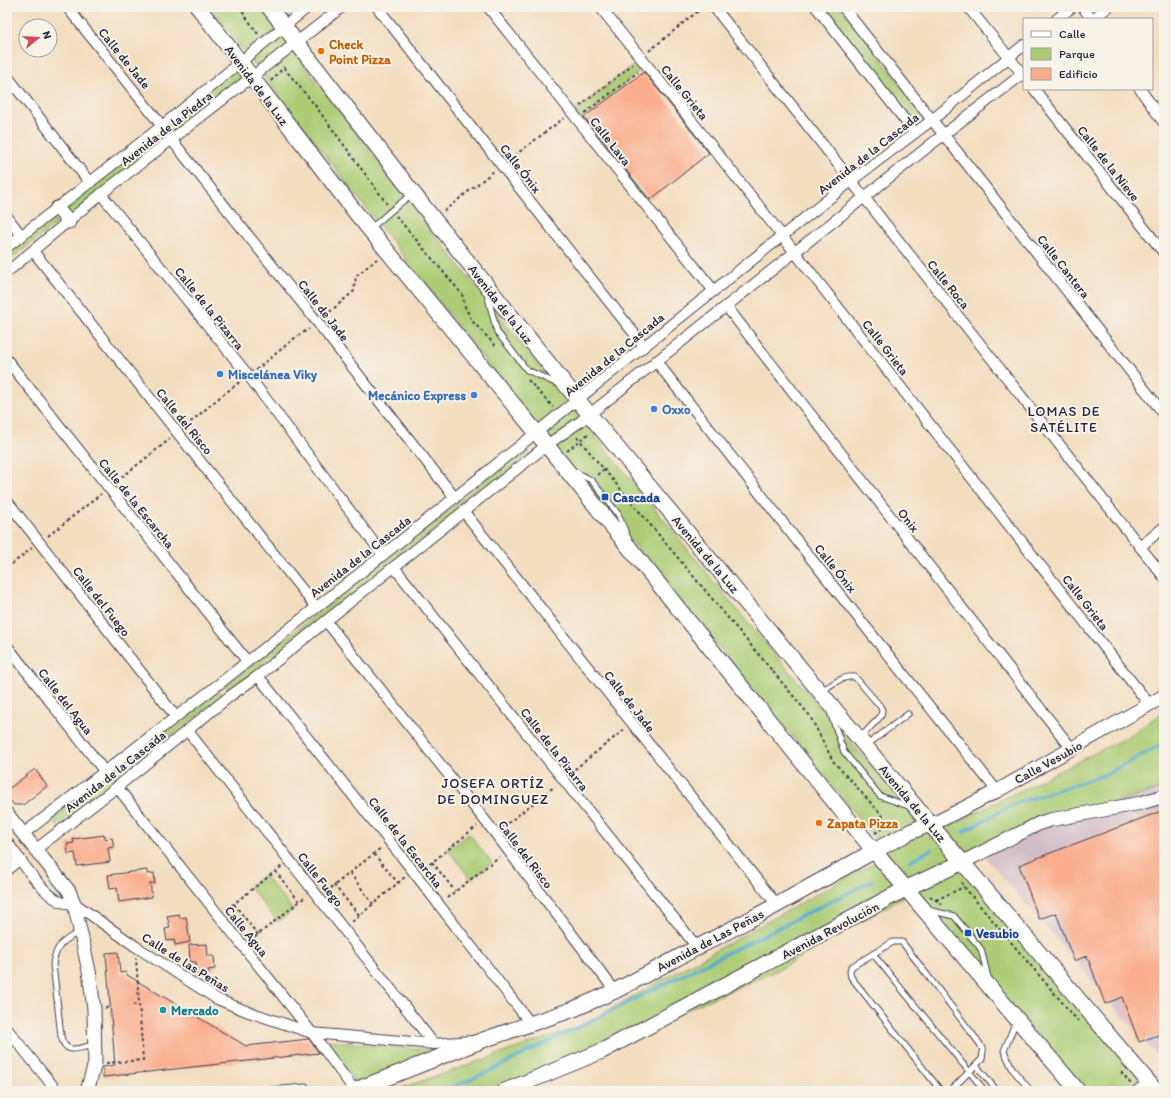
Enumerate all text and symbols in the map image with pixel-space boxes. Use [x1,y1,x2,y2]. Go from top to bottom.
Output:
north arrow [18,18,58,58]
legend [1023,18,1153,90]
street label: Calle de Jade [95,25,154,92]
text: Calle [1059,27,1086,41]
text: N [40,30,54,41]
place label: Check Point Pizza [329,37,391,67]
street label: Avenida de la Luz [222,42,292,128]
marker: Check Point Pizza [316,46,326,56]
text: Parque [1059,47,1095,61]
street label: Calle Grieta [658,62,712,123]
text: Edificio [1059,67,1098,81]
street label: Avenida de la Piedra [118,88,216,169]
street label: Avenida de la Cascada [815,109,922,197]
street label: Calle Lava [587,114,634,169]
street label: Calle de la Nieve [1074,123,1143,204]
street label: Calle Ónix [497,141,545,196]
street label: Calle Cantera [1034,232,1093,302]
street label: Calle Roca [924,257,973,312]
street label: Avenida de la Luz [465,262,536,347]
street label: Calle de la Pizarra [172,264,248,353]
street label: Calle de Jade [295,277,352,344]
street label: Avenida de la Cascada [561,309,668,399]
street label: Calle Grieta [859,316,912,379]
place label: Miscelánea Viky [228,367,318,383]
marker: Miscelánea Viky [215,369,225,379]
street label: Calle del Risco [153,385,216,458]
place label: Mecánico Express [368,388,466,404]
marker: Mecánico Express [469,390,479,400]
place label: Oxxo [662,402,691,417]
district label: LOMAS DE SATÉLITE [1027,403,1101,436]
marker: Oxxo [649,404,659,414]
street label: Calle de la Escarcha [96,455,178,552]
place label: Cascada [613,490,660,505]
marker: Cascada [600,492,610,502]
street label: Onix [895,505,923,535]
street label: Avenida de la Cascada [307,512,414,600]
street label: Avenida de la Luz [669,513,742,596]
street label: Calle Ónix [811,541,860,596]
street label: Calle del Fuego [70,563,134,640]
street label: Calle Grieta [1059,571,1112,634]
street label: Calle del Agua [35,665,97,738]
street label: Calle de Jade [601,668,658,735]
street label: Calle de la Pizarra [517,705,592,794]
street label: Avenida de la Cascada [62,727,169,815]
street label: Calle Vesubio [1012,737,1085,787]
street label: Avenida de la Luz [876,762,949,845]
district label: JOSEFA ORTÍZ DE DOMINGUEZ [437,775,549,808]
street label: Calle de la Escarcha [365,794,446,891]
place label: Zapata Pizza [827,816,899,832]
street label: Calle del Risco [495,817,556,892]
marker: Zapata Pizza [814,818,824,828]
street label: Calle Fuego [295,849,347,910]
street label: Avenida Revolución [779,898,882,962]
street label: Calle Agua [222,903,272,960]
street label: Avenida de Las Peñas [654,906,766,975]
place label: Vesubio [976,926,1019,941]
marker: Vesubio [963,928,973,938]
street label: Calle de las Peñas [139,929,232,996]
place label: Mercado [171,1003,219,1018]
marker: Mercado [158,1005,168,1015]

